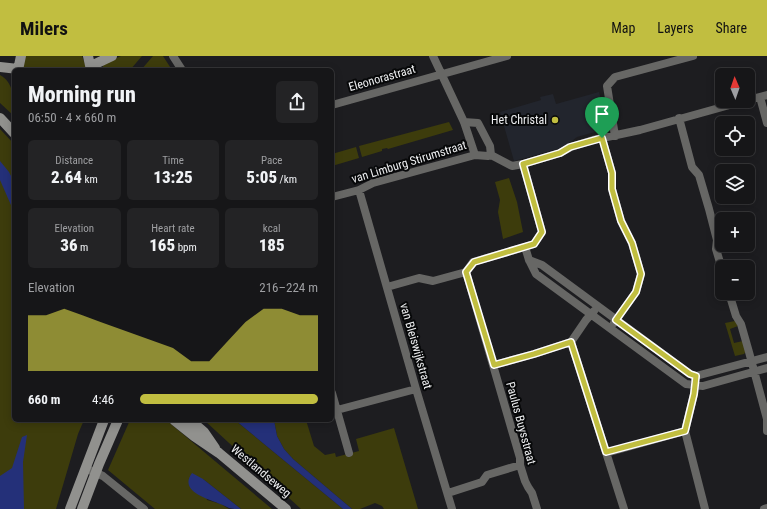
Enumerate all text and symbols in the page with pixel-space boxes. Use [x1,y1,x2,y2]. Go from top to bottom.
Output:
text: Milers [20,17,68,40]
text: Map [611,20,635,36]
text: Layers [657,20,694,36]
text: Share [716,20,747,36]
street label: Eleonorastraat [347,62,417,94]
north arrow [715,68,755,108]
map controls [715,68,755,300]
button: share [276,81,318,123]
text: Morning run [28,82,136,107]
pin [585,97,619,138]
icon: arrive [591,103,613,125]
text: 06:50 · 4 × 660 m [28,110,116,125]
place label: Het Christal [491,113,547,127]
marker: Het Christal [550,115,560,125]
button: locate [715,116,755,156]
street label: van Limburg Stirumstraat [350,138,469,186]
text: Distance [55,154,93,167]
text: Time [162,154,184,167]
text: Pace [261,154,282,167]
button: layers [715,164,755,204]
text: 2.64 [51,167,82,187]
text: 13:25 [153,167,193,187]
text: 5:05 [246,167,277,187]
text: km [82,173,98,186]
text: /km [277,173,297,186]
button: + [715,212,755,252]
text: Elevation [55,222,94,235]
text: Heart rate [151,222,195,235]
text: kcal [263,222,281,235]
text: 36 [60,235,78,255]
text: 165 [149,235,175,255]
text: 185 [259,235,285,255]
text: m [78,241,88,254]
text: bpm [175,241,197,254]
button: − [715,260,755,300]
text: Elevation [28,280,75,295]
text: 216–224 m [259,280,318,295]
street label: van Bleiswijkstraat [397,301,435,391]
street label: Paulus Buysstraat [503,380,539,466]
text: 660 m [28,392,60,407]
text: 4:46 [92,392,114,407]
street label: Westlandseweg [228,442,294,500]

